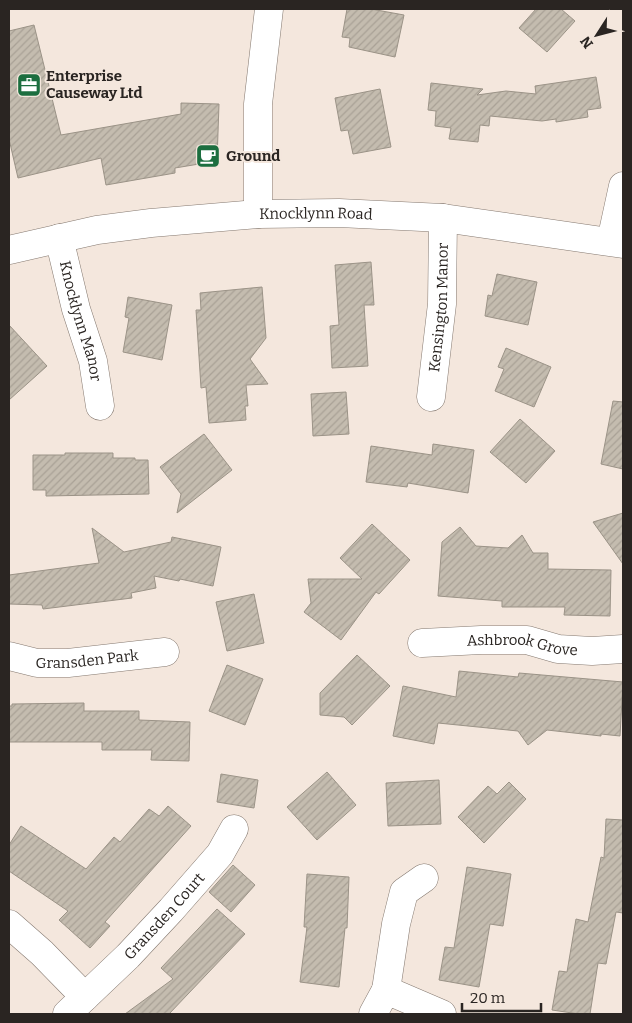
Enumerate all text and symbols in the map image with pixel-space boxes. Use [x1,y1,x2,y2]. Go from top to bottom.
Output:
north arrow [572,10,622,60]
text: N [577,33,597,52]
place label: Enterprise Causeway Ltd [46,67,143,102]
office icon: Enterprise Causeway Ltd [16,72,42,98]
cafe icon: Ground [195,143,221,169]
place label: Ground [226,147,280,165]
street label: Knocklynn Road [259,204,373,224]
street label: Kensington Manor [425,242,452,373]
street label: Knocklynn Manor [56,259,105,383]
street label: Ashbrook Grove [466,631,578,659]
street label: Gransden Park [35,646,140,672]
street label: Gransden Court [120,869,209,963]
scale bar [462,980,541,1012]
text: 20 m [470,989,506,1007]

